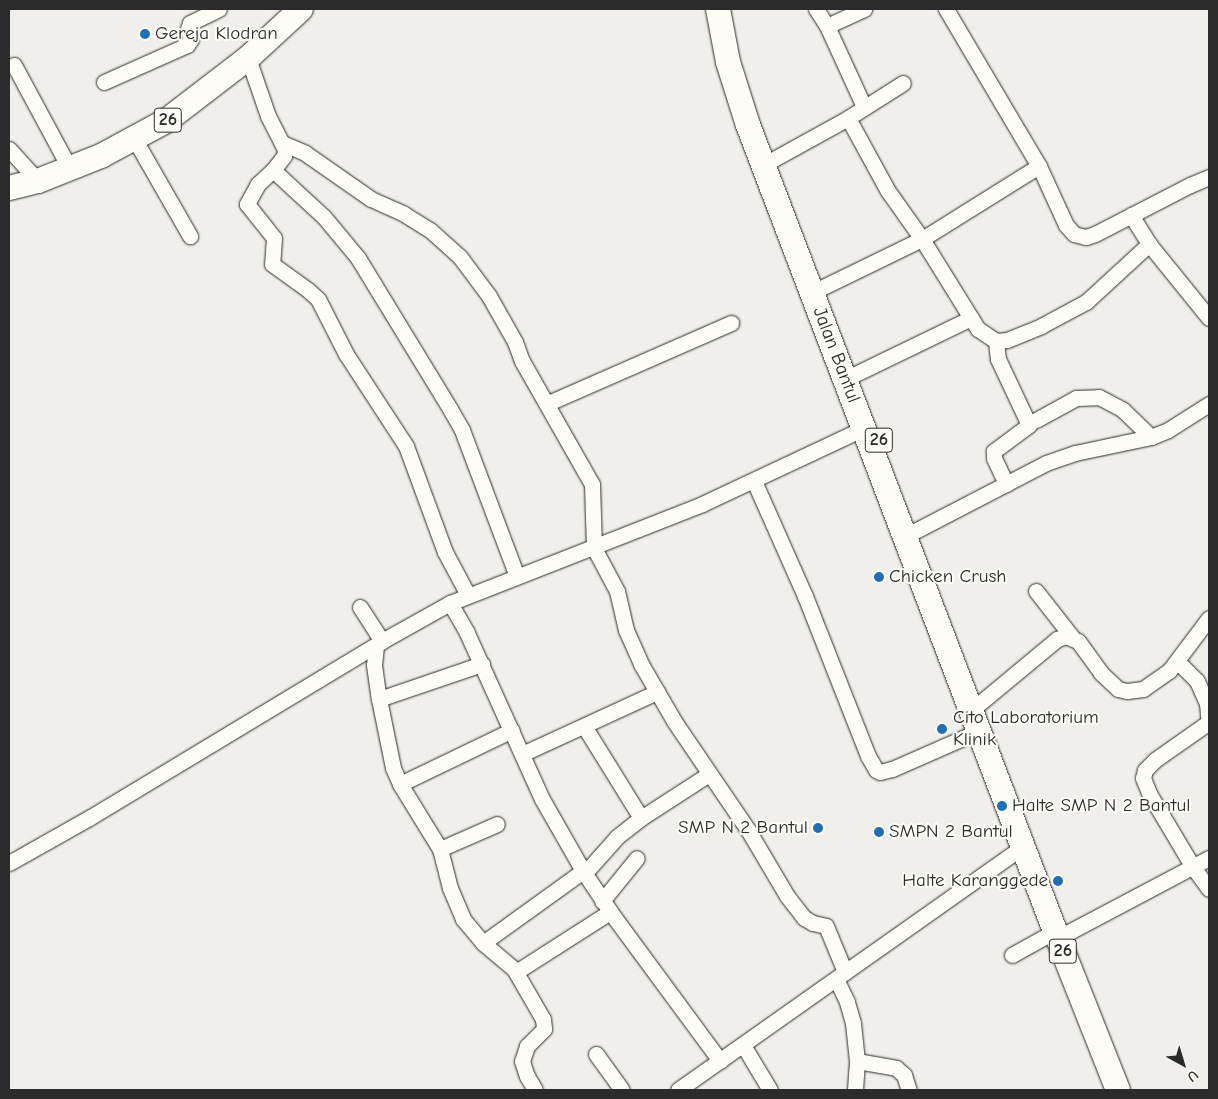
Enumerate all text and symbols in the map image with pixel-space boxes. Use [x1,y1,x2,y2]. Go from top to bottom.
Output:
place label: Gereja Klodran [155,23,278,45]
marker: Gereja Klodran [139,28,151,40]
road number: 26 [153,104,183,136]
street label: Jalan Bantul [807,304,865,406]
road number: 26 [864,424,894,456]
place label: Chicken Crush [889,566,1006,588]
marker: Chicken Crush [873,571,885,583]
place label: Cito Laboratorium Klinik [953,707,1099,751]
marker: Cito Laboratorium Klinik [935,722,949,736]
place label: Halte SMP N 2 Bantul [1012,795,1190,817]
marker: Halte SMP N 2 Bantul [996,800,1008,812]
place label: SMP N 2 Bantul [678,817,808,839]
place label: SMPN 2 Bantul [889,821,1013,843]
marker: SMP N 2 Bantul [812,822,824,834]
marker: SMPN 2 Bantul [873,826,885,838]
place label: Halte Karanggede [902,870,1048,892]
marker: Halte Karanggede [1052,875,1064,887]
road number: 26 [1048,936,1078,966]
north arrow [1158,1039,1208,1089]
text: U [1184,1066,1202,1086]

